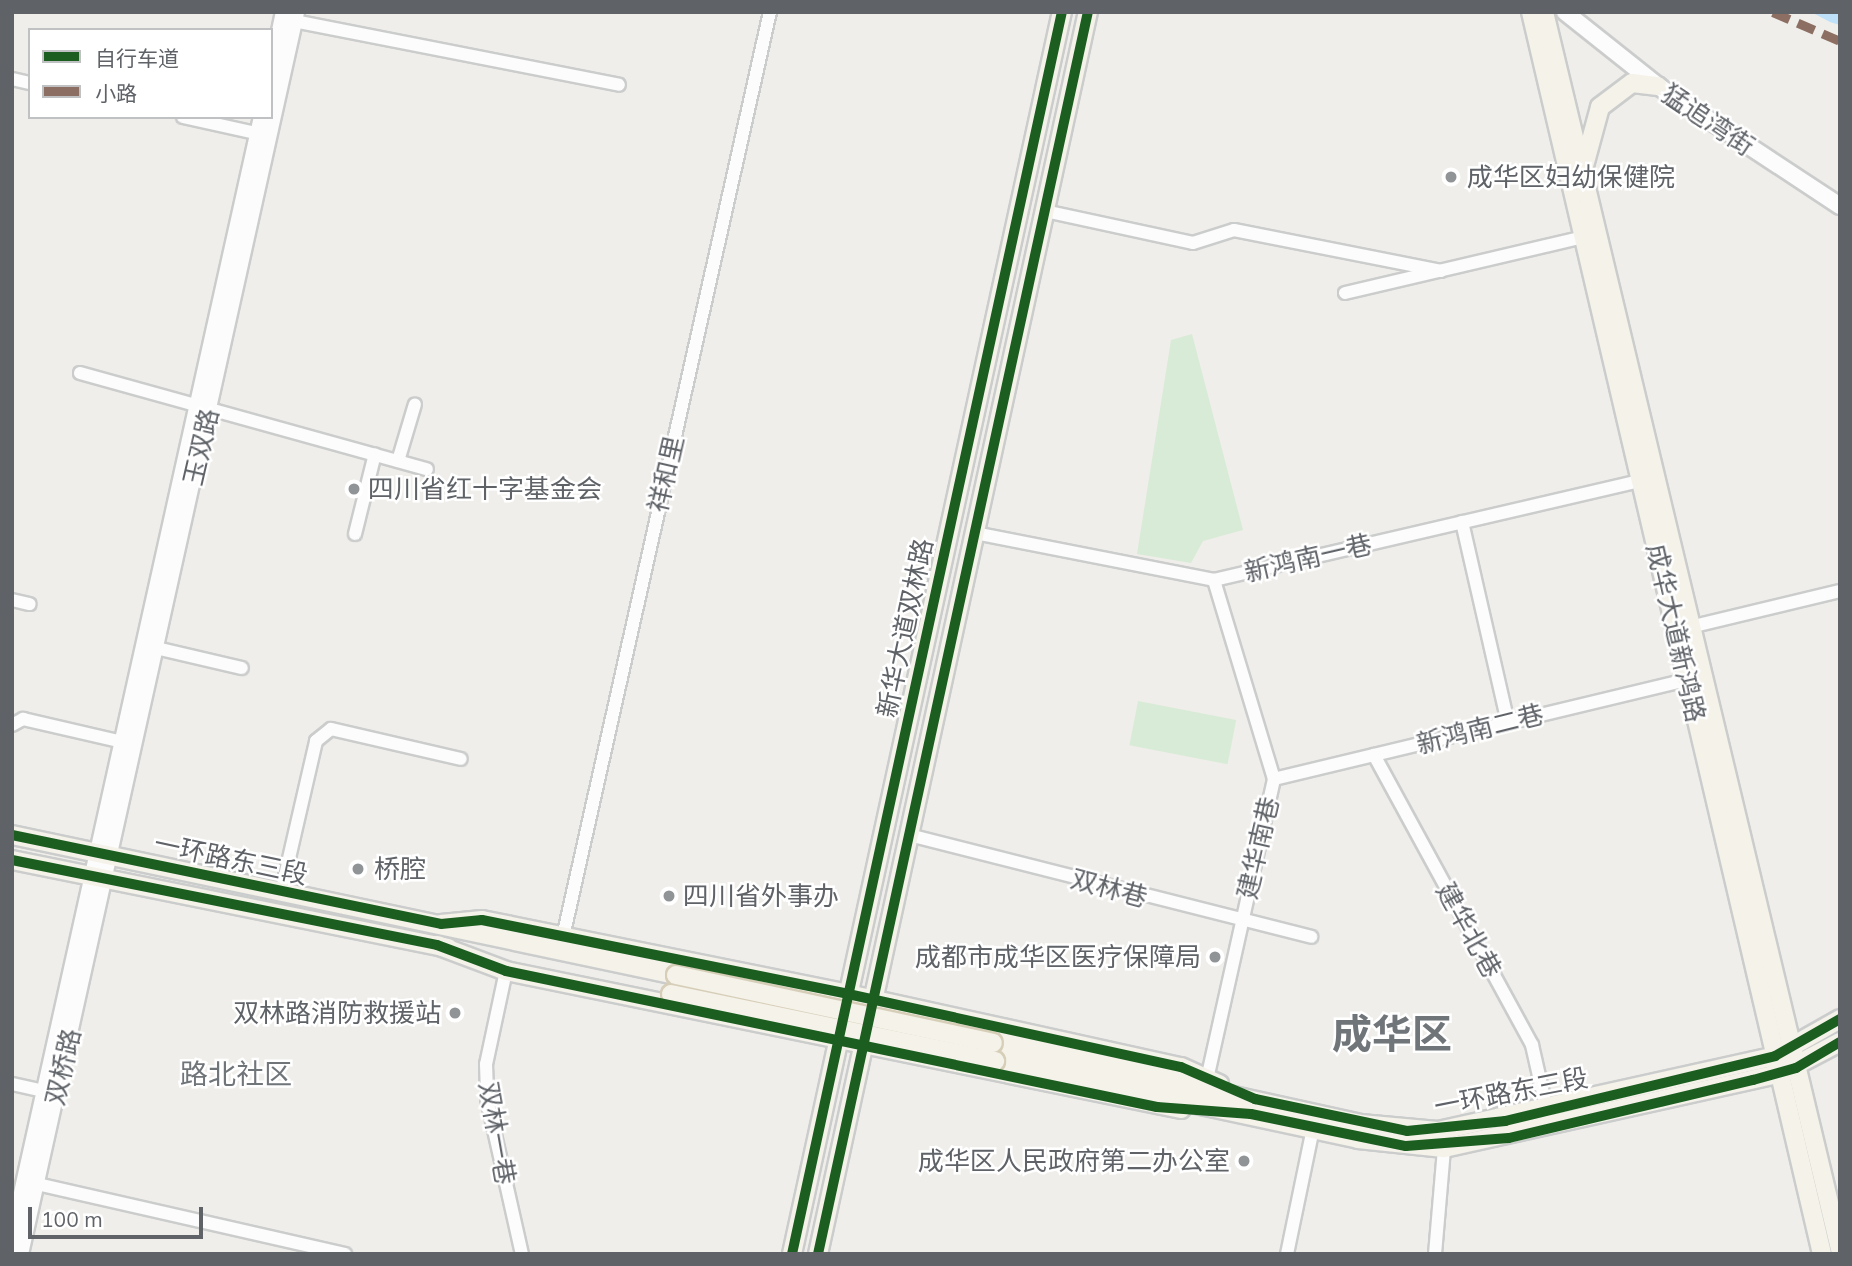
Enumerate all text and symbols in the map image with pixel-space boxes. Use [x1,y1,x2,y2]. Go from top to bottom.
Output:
legend [28,28,273,119]
text: 自行车道 [95,45,179,71]
street label: 猛追湾街 [1656,78,1760,162]
text: 小路 [95,80,137,106]
place label: 成华区妇幼保健院 [1467,161,1675,193]
marker: 成华区妇幼保健院 [1441,167,1461,187]
street label: 玉双路 [177,405,225,489]
street label: 祥和里 [642,432,690,516]
place label: 四川省红十字基金会 [368,473,602,505]
marker: 四川省红十字基金会 [346,481,362,497]
street label: 新鸿南一巷 [1241,528,1375,588]
street label: 新华大道双林路 [871,536,939,720]
street label: 成华大道新鸿路 [1640,541,1712,725]
street label: 新鸿南二巷 [1413,698,1547,760]
street label: 建华南巷 [1231,794,1285,902]
street label: 一环路东三段 [151,828,311,890]
place label: 桥腔 [374,853,426,885]
marker: 桥腔 [348,859,368,879]
street label: 双林巷 [1067,863,1151,913]
street label: 建华北巷 [1430,877,1508,983]
place label: 四川省外事办 [683,880,839,912]
marker: 四川省外事办 [661,888,677,904]
place label: 成都市成华区医疗保障局 [915,941,1201,973]
marker: 成都市成华区医疗保障局 [1207,949,1223,965]
place label: 双林路消防救援站 [233,997,441,1029]
marker: 双林路消防救援站 [447,1005,463,1021]
district label: 成华区 [1332,1009,1452,1057]
street label: 双桥路 [39,1025,87,1109]
district label: 路北社区 [180,1057,292,1091]
street label: 一环路东三段 [1431,1062,1591,1122]
street label: 双林一巷 [473,1079,521,1187]
place label: 成华区人民政府第二办公室 [918,1145,1230,1177]
marker: 成华区人民政府第二办公室 [1236,1153,1252,1169]
scale bar [32,1192,206,1236]
text: 100 m [41,1206,103,1232]

